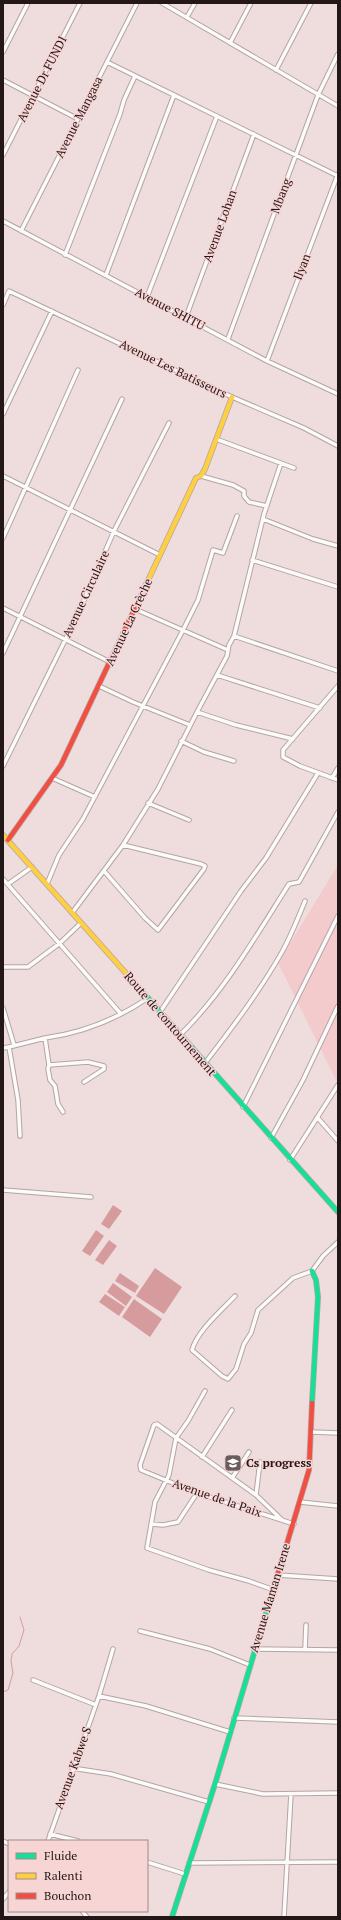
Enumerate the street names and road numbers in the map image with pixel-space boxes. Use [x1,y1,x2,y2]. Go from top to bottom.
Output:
street label: Avenue Dr FUNDI [13,33,70,124]
street label: Avenue Mangasa [52,74,106,160]
street label: Mbang [267,175,294,216]
street label: Avenue Lohan [200,188,240,264]
street label: Ilyan [290,251,314,282]
street label: Avenue SHITU [133,284,208,333]
street label: Avenue Les Batisseurs [117,336,229,401]
street label: Avenue Circulaire [59,548,112,640]
street label: Avenue La Crèche [102,576,155,668]
street label: Route de contournement [121,969,220,1079]
street label: Avenue de la Paix [171,1475,265,1520]
street label: Avenue Maman Irene [246,1542,293,1654]
street label: Avenue Kabwe S [51,1725,94,1811]

